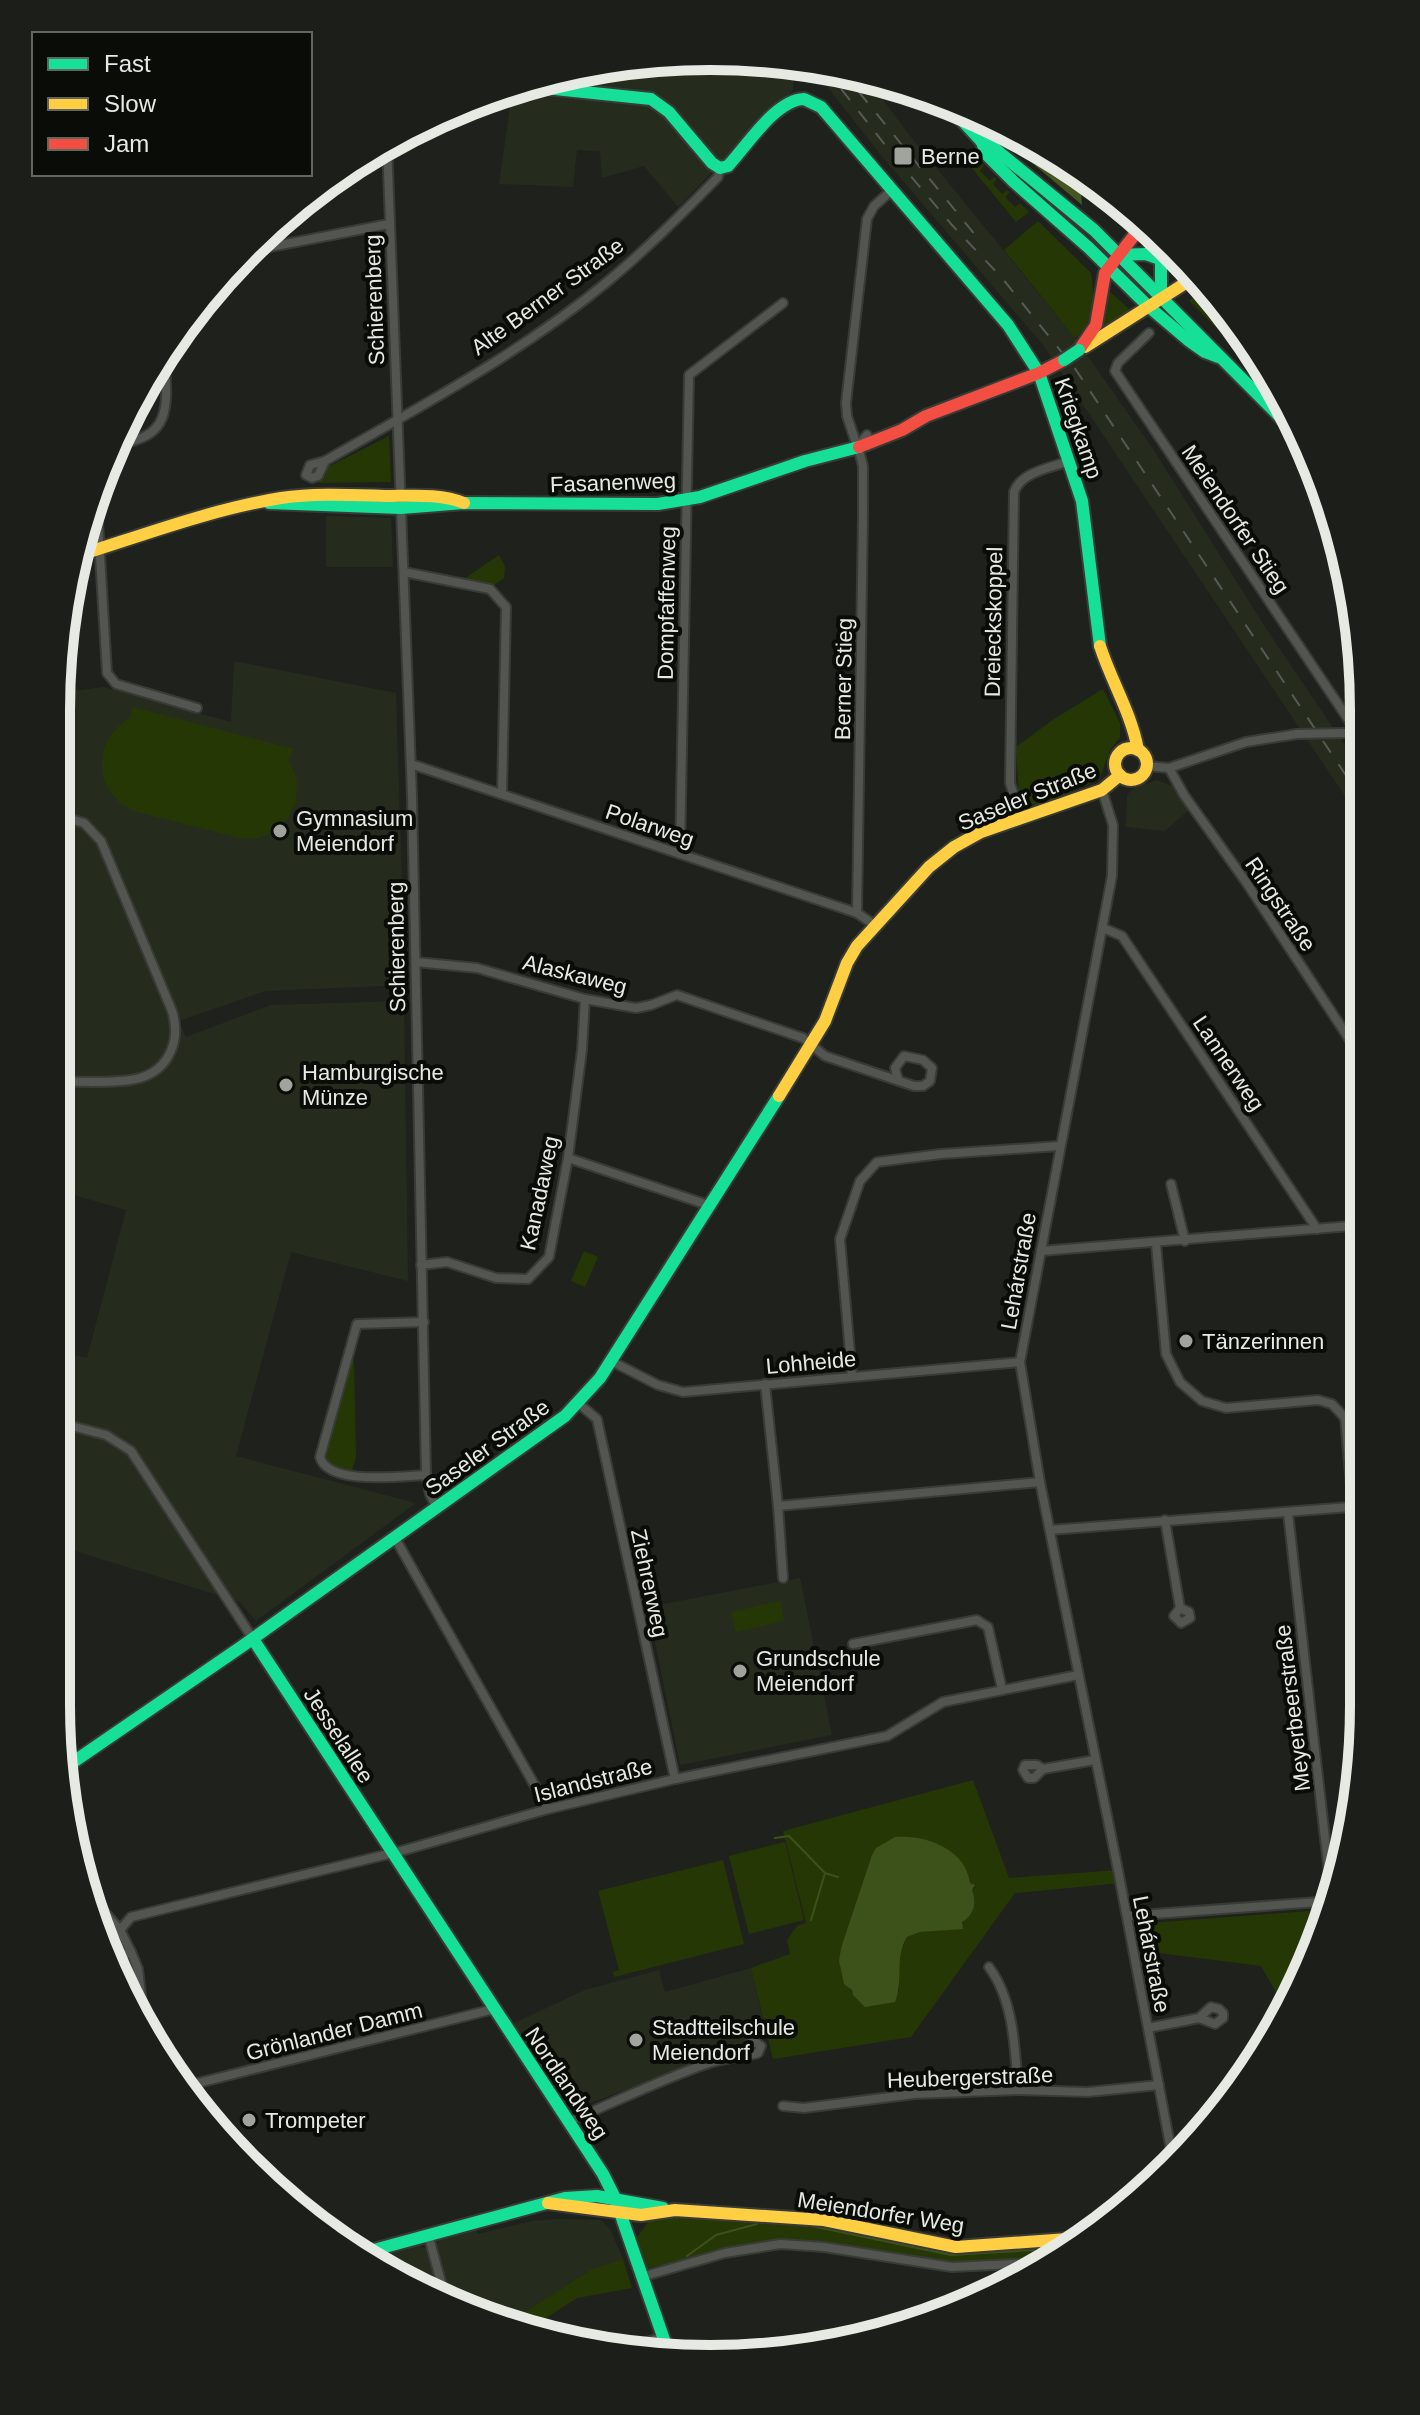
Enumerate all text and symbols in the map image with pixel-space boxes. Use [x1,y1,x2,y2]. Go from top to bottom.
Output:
legend [32,32,312,176]
text: Fast [104,50,151,77]
text: Slow [104,90,157,117]
text: Jam [104,130,149,157]
place label: Berne [921,144,980,169]
marker: Berne [892,145,914,167]
street label: Alte Berner Straße [466,233,628,360]
street label: Schierenberg [360,234,389,366]
street label: Kriegkamp [1050,374,1107,482]
street label: Meiendorfer Stieg [1177,440,1295,598]
street label: Fasanenweg [550,468,676,497]
street label: Dompfaffenweg [653,526,680,680]
street label: Dreieckskoppel [980,547,1007,697]
street label: Berner Stieg [830,618,857,740]
street label: Saseler Straße [954,757,1100,836]
street label: Polarweg [602,799,697,852]
place label: Gymnasium Meiendorf [296,806,413,856]
marker: Gymnasium Meiendorf [271,822,289,840]
street label: Ringstraße [1240,853,1321,956]
street label: Schierenberg [383,881,410,1013]
street label: Alaskaweg [520,949,630,999]
street label: Lannerweg [1188,1011,1269,1115]
place label: Hamburgische Münze [302,1060,444,1110]
marker: Hamburgische Münze [277,1076,295,1094]
street label: Kanadaweg [515,1134,564,1253]
street label: Lehárstraße [996,1211,1041,1332]
place label: Tänzerinnen [1202,1329,1324,1354]
marker: Tänzerinnen [1177,1332,1195,1350]
street label: Lohheide [765,1346,857,1379]
street label: Saseler Straße [421,1394,554,1501]
street label: Ziehrerweg [626,1527,673,1640]
street label: Meyerbeerstraße [1270,1623,1315,1793]
place label: Grundschule Meiendorf [756,1646,881,1696]
marker: Grundschule Meiendorf [731,1662,749,1680]
street label: Jesselallee [298,1683,379,1788]
street label: Islandstraße [531,1754,655,1807]
street label: Lehárstraße [1128,1893,1175,2015]
street label: Grönlander Damm [243,1997,425,2066]
place label: Stadtteilschule Meiendorf [652,2015,795,2065]
street label: Nordlandweg [520,2023,613,2144]
marker: Stadtteilschule Meiendorf [627,2031,645,2049]
street label: Heubergerstraße [886,2062,1054,2093]
place label: Trompeter [265,2108,366,2133]
marker: Trompeter [240,2111,258,2129]
street label: Meiendorfer Weg [796,2187,966,2238]

